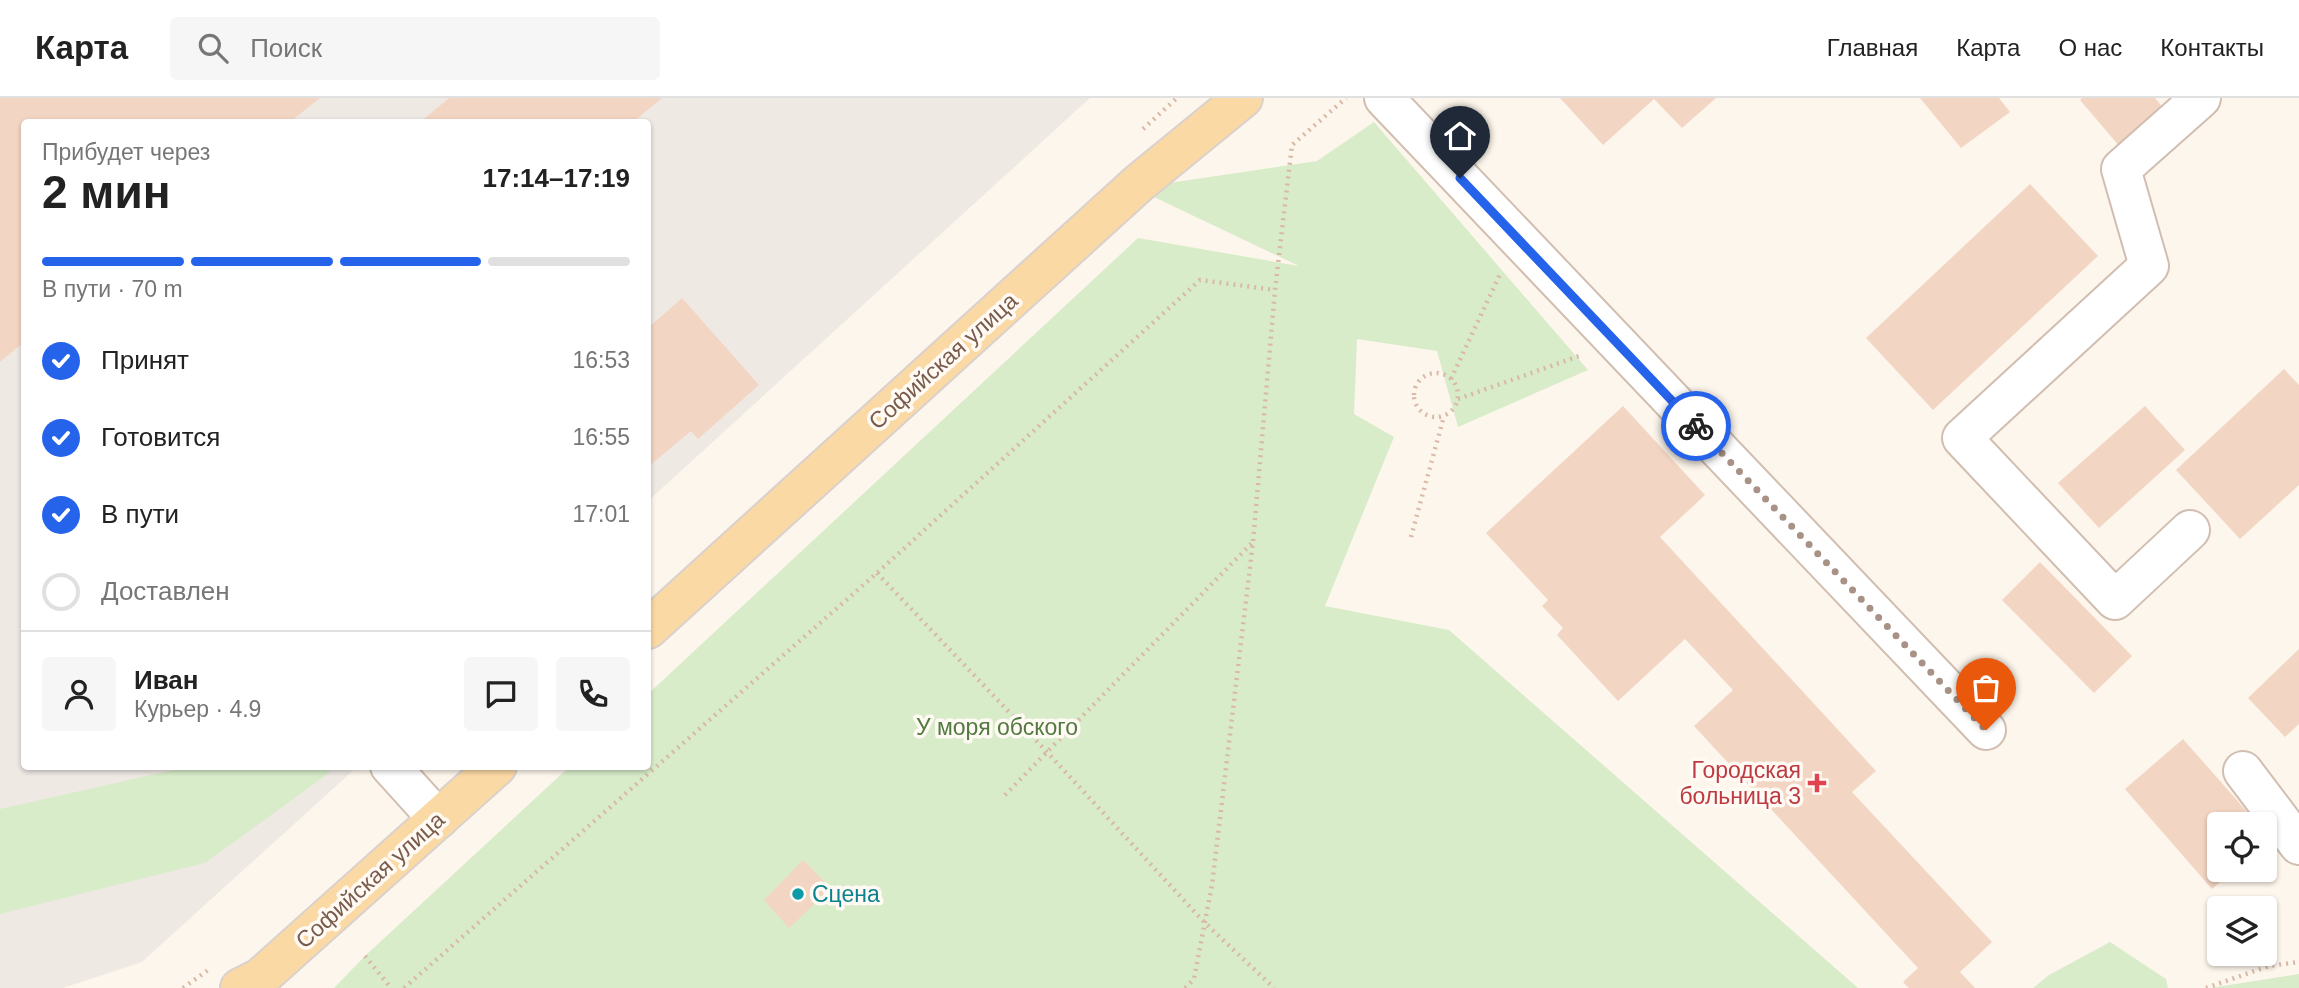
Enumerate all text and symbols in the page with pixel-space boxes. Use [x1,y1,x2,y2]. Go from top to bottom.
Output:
search box [170,17,660,80]
text: Карта [35,29,128,66]
icon: search [194,29,232,67]
text: Поиск [250,33,322,63]
text: Главная [1827,34,1918,61]
text: Карта [1956,34,2020,61]
text: О нас [2058,34,2122,61]
text: Контакты [2160,34,2264,61]
pin [1430,106,1490,178]
icon: home [1441,117,1479,155]
text: Прибудет через [42,139,210,165]
text: 17:14–17:19 [483,163,630,193]
text: 2 мин [42,166,170,218]
text: В пути · 70 m [42,276,183,302]
street label: Софийская улица [863,287,1023,435]
icon: check [42,342,80,380]
text: Принят [101,345,189,375]
text: 16:53 [572,347,630,373]
courier [1661,391,1731,461]
icon: bike [1677,407,1715,445]
icon: check [42,419,80,457]
text: Готовится [101,422,220,452]
text: 16:55 [572,424,630,450]
icon: check [42,496,80,534]
text: В пути [101,499,179,529]
text: 17:01 [572,501,630,527]
text: Доставлен [101,576,230,606]
button: person [42,657,116,731]
button: chat [464,657,538,731]
button: phone [556,657,630,731]
pin [1956,658,2016,730]
text: Иван [134,665,199,695]
icon: bag [1967,669,2005,707]
text: Курьер · 4.9 [134,696,261,722]
park label: У моря обского [916,714,1078,740]
place label: Городская больница 3 [1679,757,1801,809]
marker: Городская больница 3 [1807,773,1827,793]
street label: Софийская улица [290,806,450,954]
map controls [2207,812,2277,966]
button: locate [2207,812,2277,882]
place label: Сцена [812,881,880,907]
marker: Сцена [790,886,806,902]
button: layers [2207,896,2277,966]

